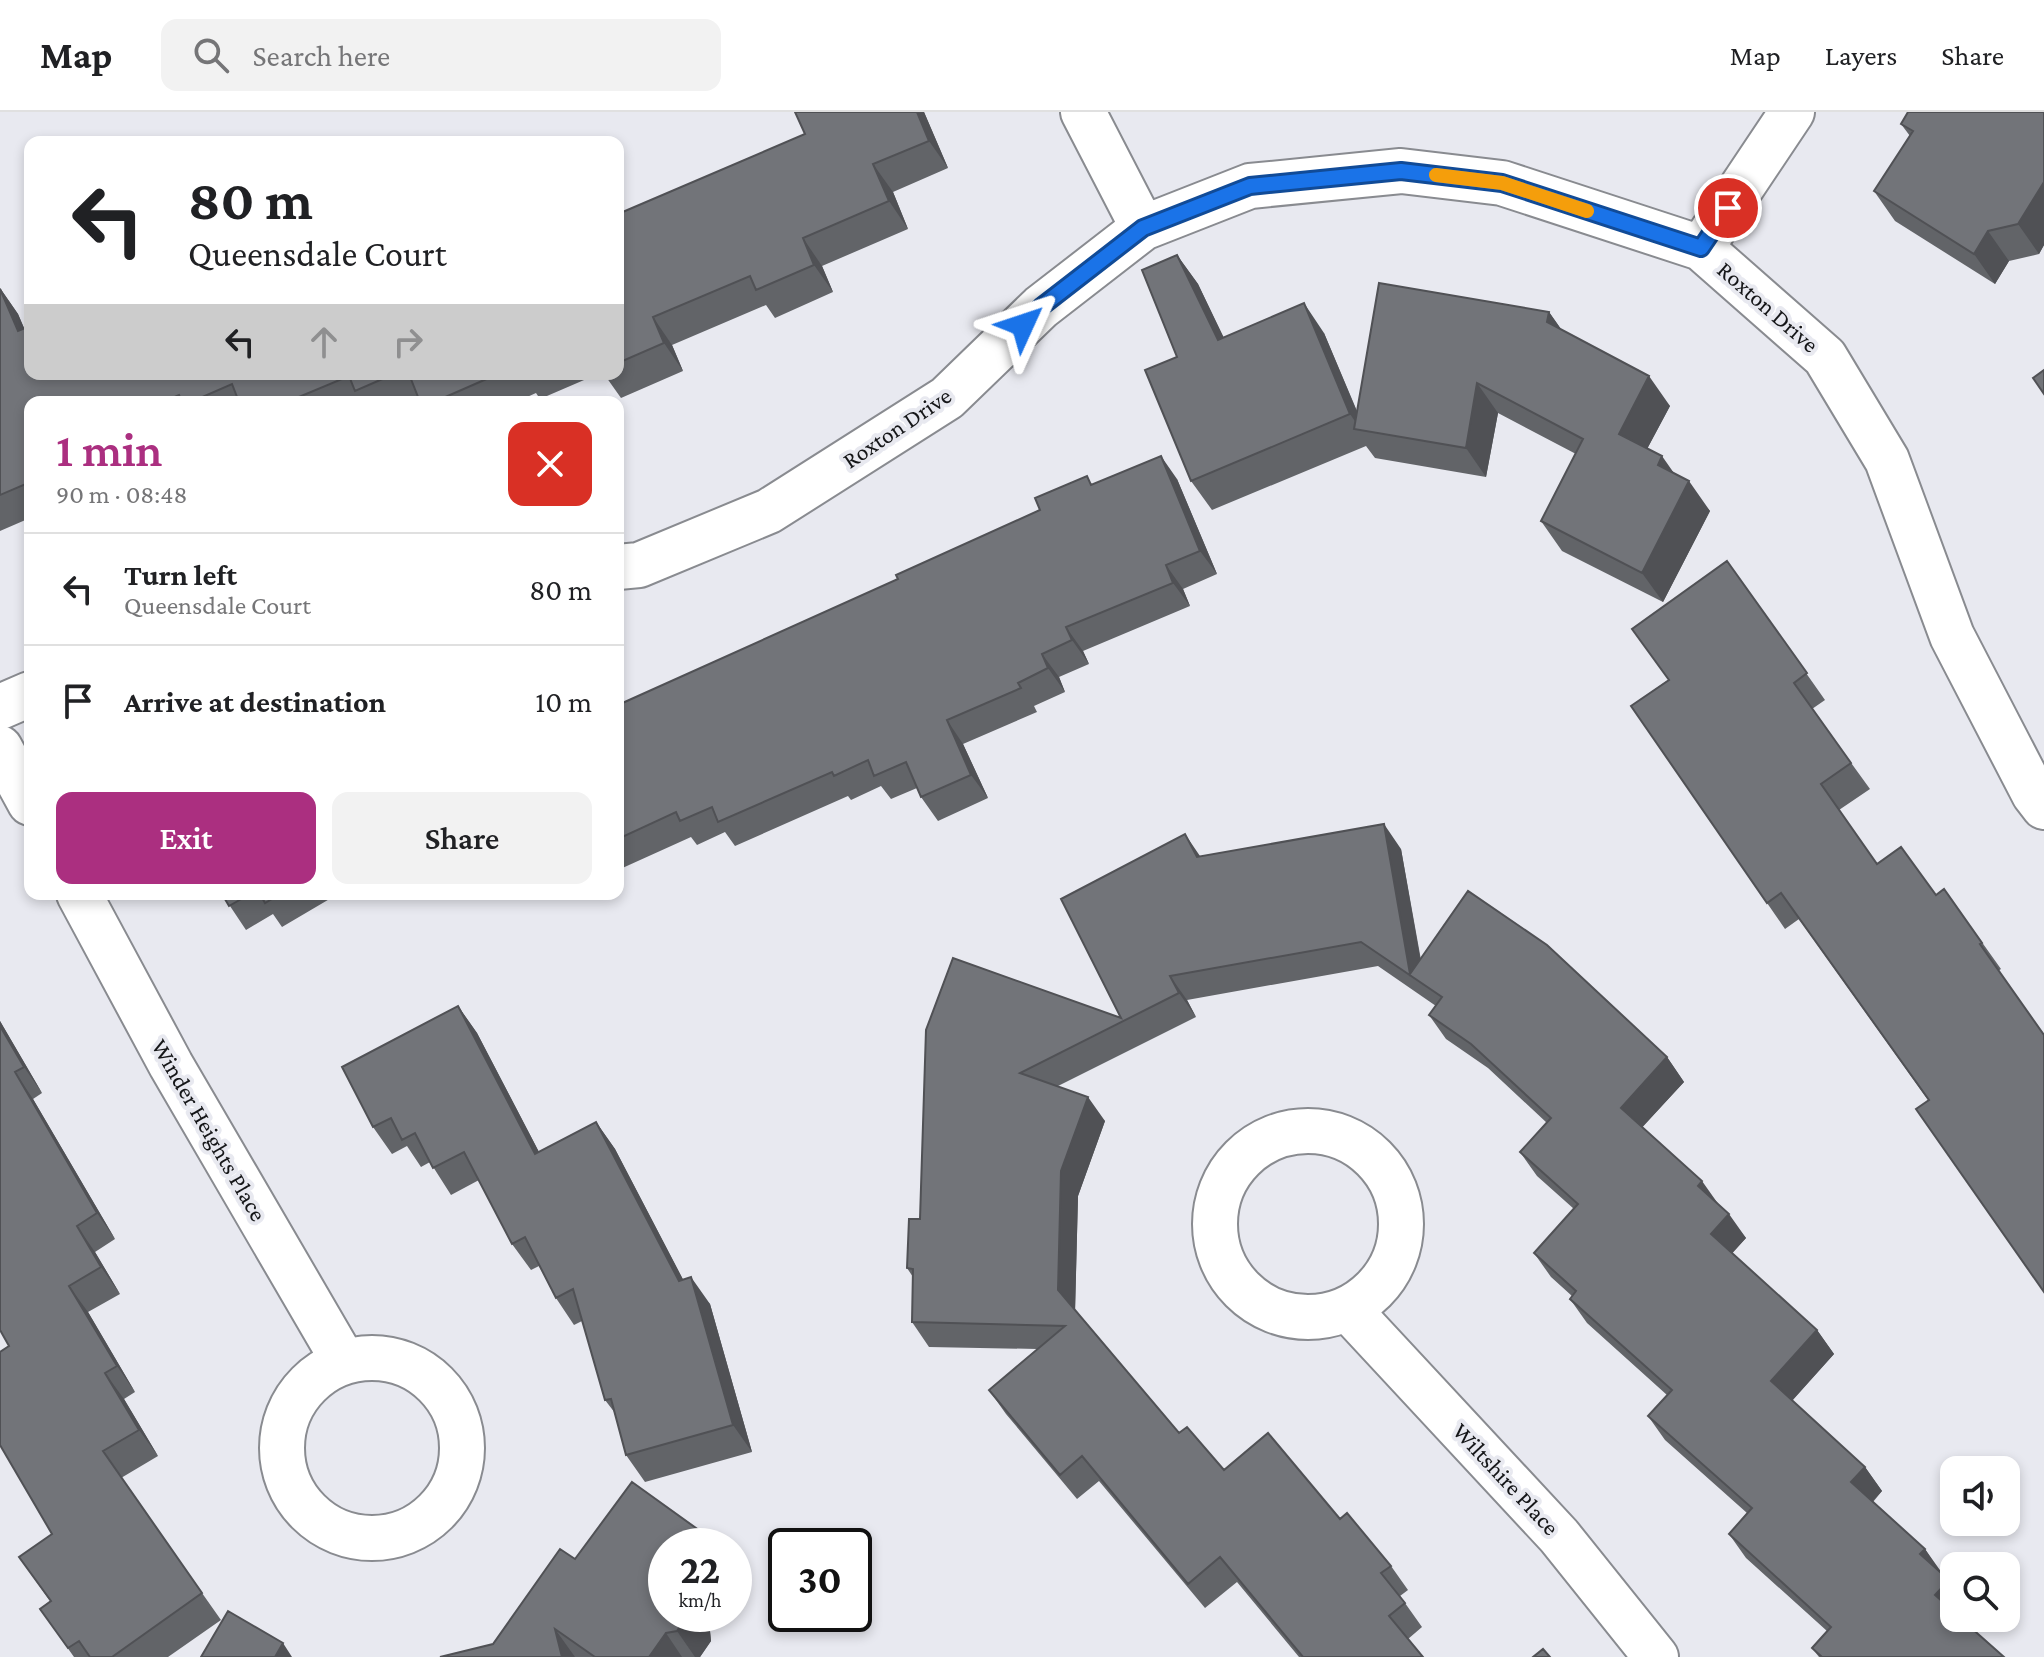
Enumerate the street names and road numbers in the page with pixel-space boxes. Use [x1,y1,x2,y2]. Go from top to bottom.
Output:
street label: Roxton Drive [1712,255,1824,358]
street label: Roxton Drive [837,381,956,474]
street label: Winder Heights Place [146,1034,273,1226]
street label: Wiltshire Place [1448,1417,1565,1540]

